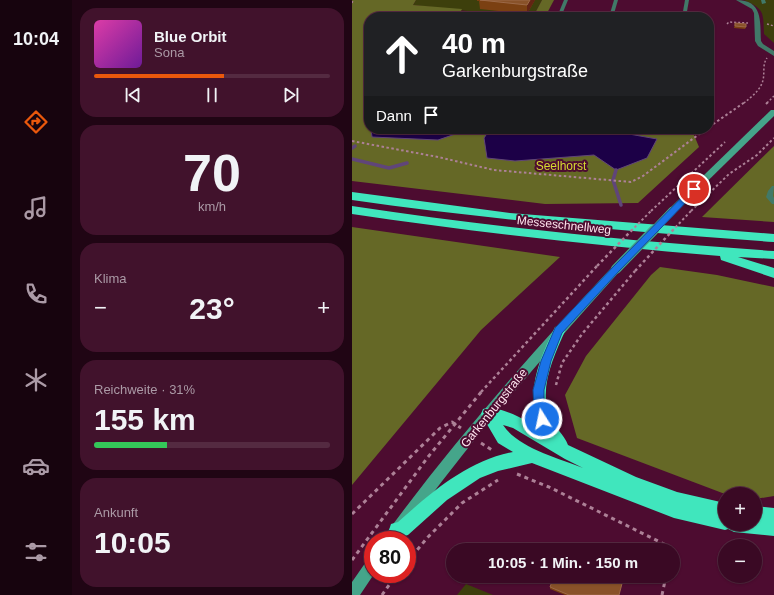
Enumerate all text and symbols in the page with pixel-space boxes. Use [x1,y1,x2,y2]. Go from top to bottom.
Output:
text: Blue Orbit [154,28,227,45]
icon: ahead [376,28,428,80]
text: 40 m [442,28,506,59]
text: 10:04 [13,29,59,49]
text: Sona [154,45,184,60]
text: Garkenburgstraße [442,61,588,81]
icon: previous [122,84,144,106]
icon: pause [201,84,223,106]
icon: next [280,84,302,106]
icon: arrive [420,104,442,126]
text: Dann [376,107,412,124]
icon: directions [22,108,50,136]
text: 70 [183,144,241,202]
park label: Seelhorst [536,159,587,173]
pin [677,172,711,206]
icon: arrive [683,178,705,200]
icon: music [22,194,50,222]
text: km/h [198,199,226,214]
street label: Messeschnellweg [516,213,612,237]
text: Klima [94,271,127,286]
icon: phone [22,280,50,308]
text: 23° [189,292,235,325]
text: − [94,295,107,320]
text: + [317,295,330,320]
icon: climate [22,366,50,394]
street label: Garkenburgstraße [458,366,530,450]
text: Reichweite · 31% [94,382,195,397]
position arrow [521,398,563,440]
text: 155 km [94,403,196,436]
icon: car [22,452,50,480]
map controls [718,487,762,583]
button: + [718,487,762,531]
text: Ankunft [94,505,138,520]
text: 10:05 [94,526,171,559]
speed limit sign: 80 [364,531,416,583]
icon: filters [22,538,50,566]
button: − [718,539,762,583]
text: 10:05 · 1 Min. · 150 m [488,554,638,571]

